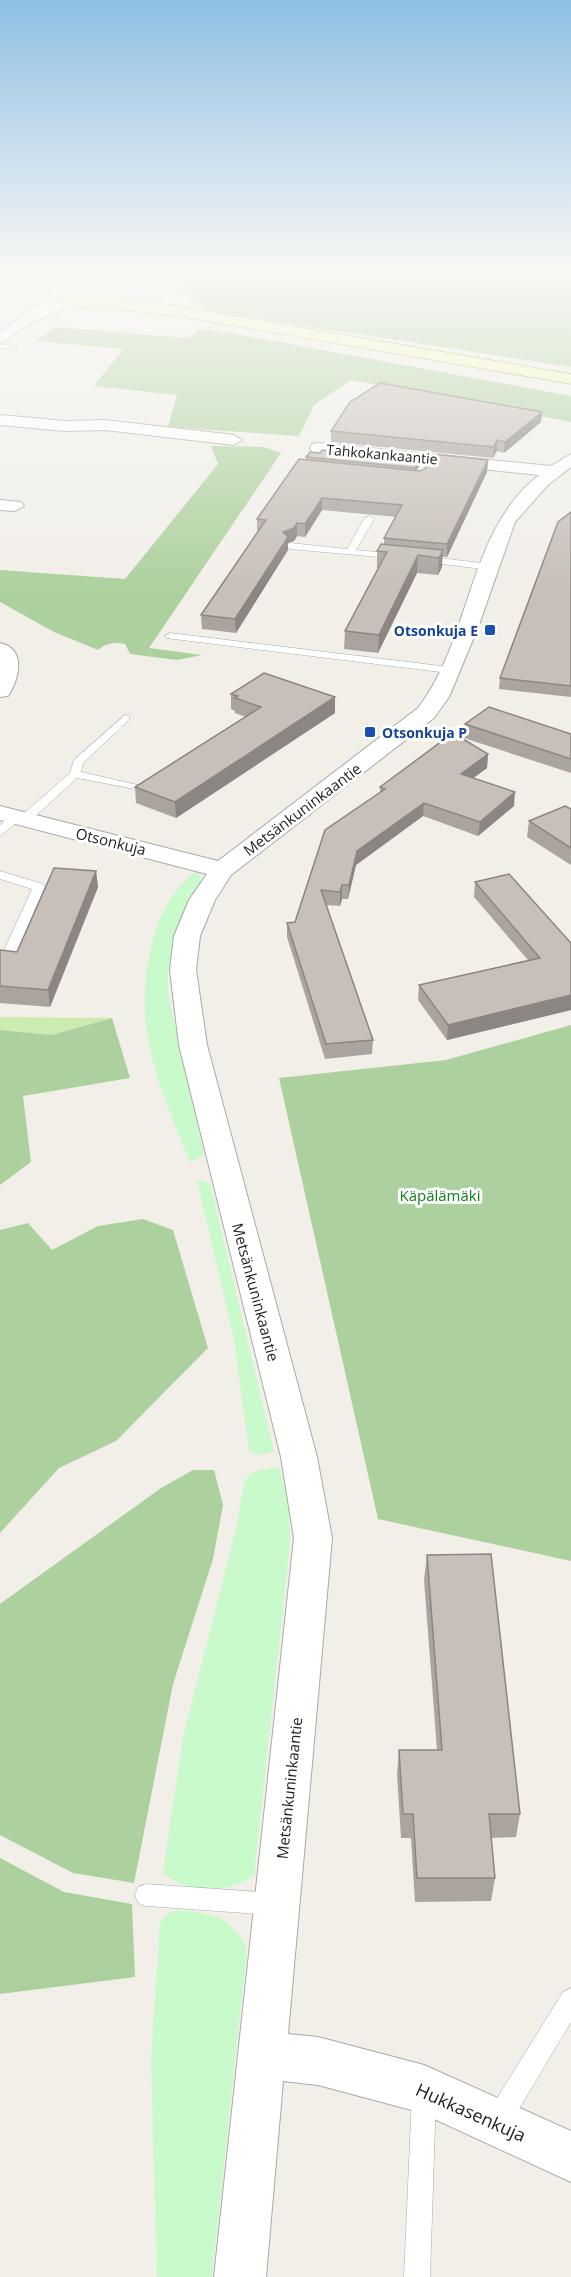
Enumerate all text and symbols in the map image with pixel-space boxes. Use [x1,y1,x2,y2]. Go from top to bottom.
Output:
street label: Tahkokankaantie [326,440,438,468]
place label: Otsonkuja E [394,621,478,640]
marker: Otsonkuja E [483,623,497,637]
place label: Otsonkuja P [382,723,467,742]
marker: Otsonkuja P [363,725,377,739]
street label: Metsänkuninkaantie [239,758,365,860]
street label: Otsonkuja [74,823,148,859]
park label: Käpälämäki [399,1185,481,1205]
street label: Metsänkuninkaantie [228,1221,284,1363]
street label: Metsänkuninkaantie [272,1716,306,1860]
street label: Hukkasenkuja [412,2077,530,2147]

